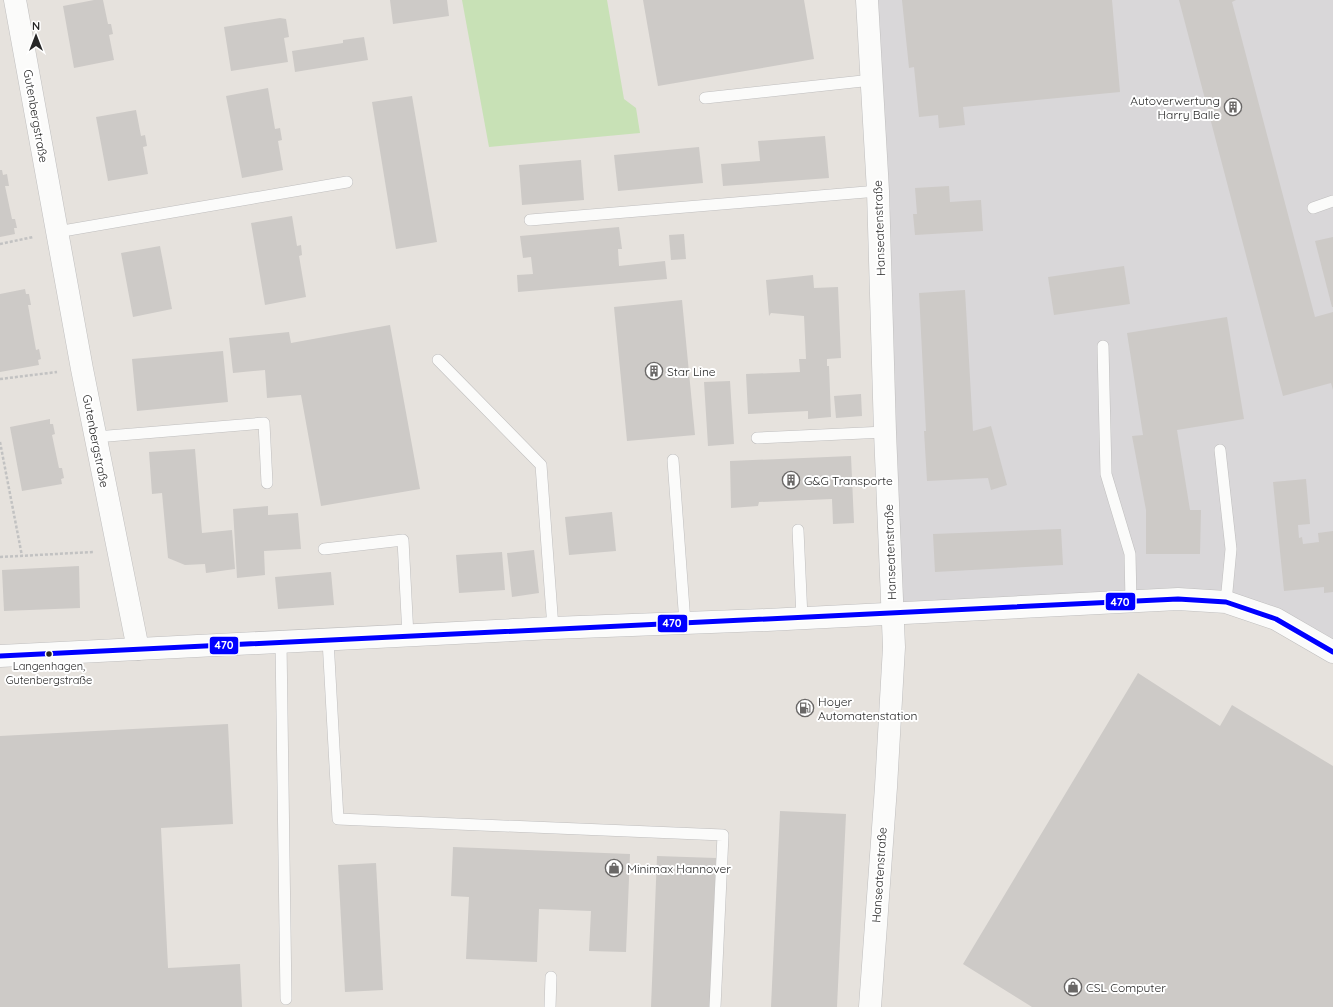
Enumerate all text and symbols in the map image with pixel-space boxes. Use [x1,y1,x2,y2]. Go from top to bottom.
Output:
north arrow [16,16,56,56]
text: N [32,19,40,33]
street label: Gutenbergstraße [20,68,52,164]
place label: Autoverwertung Harry Balle [1130,93,1220,122]
building icon: Autoverwertung Harry Balle [1223,97,1243,117]
street label: Hanseatenstraße [870,180,888,276]
building icon: Star Line [644,361,664,381]
place label: Star Line [667,364,716,379]
street label: Gutenbergstraße [80,393,112,489]
building icon: G&G Transporte [781,470,801,490]
place label: G&G Transporte [804,473,893,488]
street label: Hanseatenstraße [881,504,899,600]
line badge: 470 [1105,592,1136,611]
text: 470 [1111,595,1130,609]
line badge: 470 [657,614,688,633]
text: 470 [663,616,682,630]
line badge: 470 [209,636,239,655]
text: 470 [215,638,234,652]
marker: Langenhagen, Gutenbergstraße [44,649,54,659]
place label: Langenhagen, Gutenbergstraße [6,659,92,687]
place label: Hoyer Automatenstation [818,694,917,723]
fuel station icon: Hoyer Automatenstation [795,698,815,718]
street label: Hanseatenstraße [868,826,890,923]
shop icon: Minimax Hannover [604,858,624,878]
place label: Minimax Hannover [627,861,731,876]
shop icon: CSL Computer [1063,977,1083,997]
place label: CSL Computer [1086,980,1166,995]

